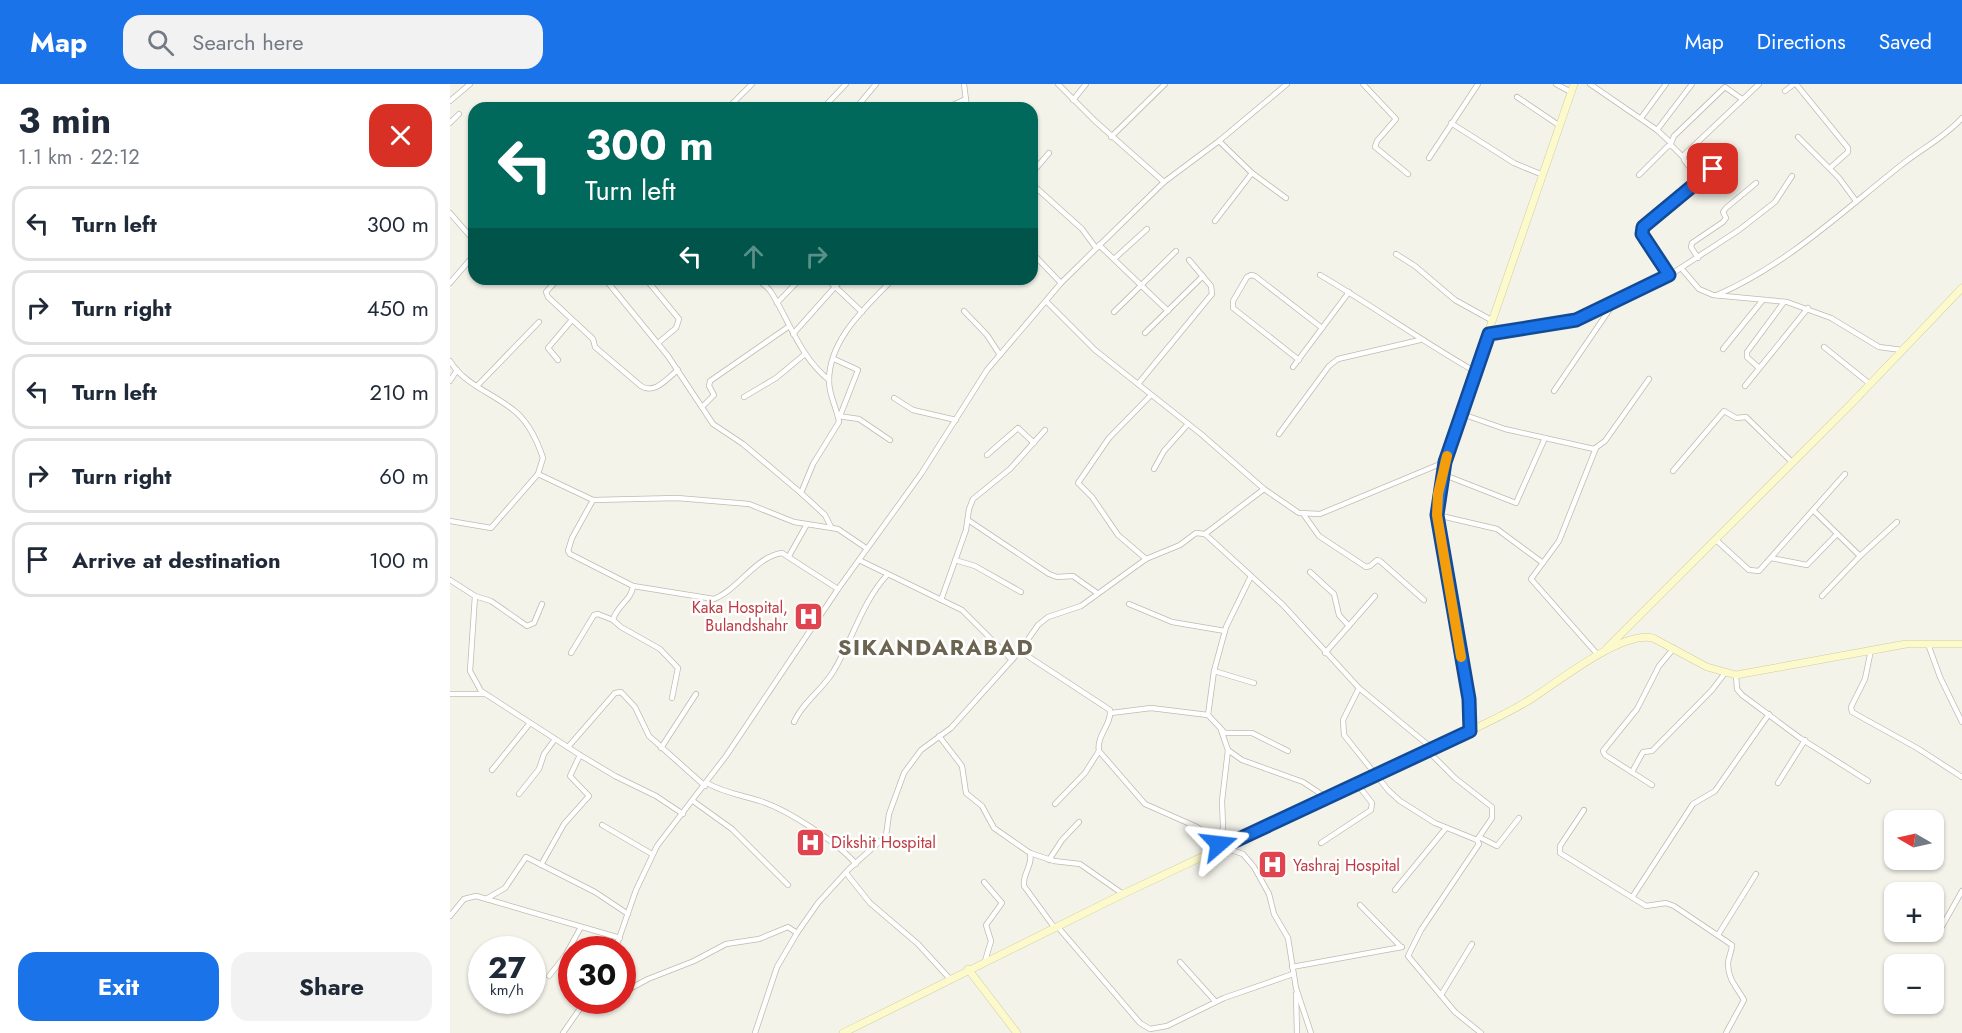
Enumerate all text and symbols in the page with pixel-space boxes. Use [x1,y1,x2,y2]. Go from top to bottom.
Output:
search box [123,15,543,69]
text: Map [30,22,87,63]
icon: search [144,26,177,59]
text: Search here [192,26,304,58]
text: Map [1685,27,1724,57]
text: Directions [1757,27,1846,57]
text: Saved [1879,27,1932,57]
text: 3 min [18,94,111,146]
button: close [369,104,432,167]
text: 300 m [585,115,714,176]
icon: left [486,126,564,204]
text: 1.1 km · 22:12 [18,143,140,172]
pin [1687,143,1738,194]
icon: arrive [1696,152,1729,185]
text: Turn left [585,171,675,210]
icon: left [21,207,54,240]
text: Turn left [72,208,157,240]
text: 300 m [367,208,429,240]
icon: left [674,240,707,273]
icon: ahead [737,240,770,273]
icon: right [800,240,833,273]
icon: right [21,291,54,324]
text: Turn right [72,292,172,324]
text: 450 m [367,292,429,324]
icon: left [21,375,54,408]
text: Turn left [72,376,157,408]
text: 210 m [370,376,429,408]
icon: right [21,459,54,492]
text: Turn right [72,460,172,492]
text: 60 m [379,460,429,492]
icon: arrive [21,543,54,576]
text: Arrive at destination [72,544,281,576]
text: 100 m [369,544,429,576]
place label: Kaka Hospital, Bulandshahr [692,596,789,637]
hospital icon: Kaka Hospital, Bulandshahr [793,600,825,632]
district label: SIKANDARABAD [838,631,1034,663]
north arrow [1884,810,1944,870]
map controls [1884,810,1944,1014]
position arrow [1187,812,1251,876]
hospital icon: Dikshit Hospital [794,826,826,858]
place label: Dikshit Hospital [831,831,936,854]
hospital icon: Yashraj Hospital [1256,849,1288,881]
place label: Yashraj Hospital [1293,854,1400,877]
button: + [1884,882,1944,942]
speed limit sign: 30 [558,936,636,1014]
text: 27 [488,946,526,989]
button: Exit [18,952,219,1021]
button: Share [231,952,432,1021]
button: − [1884,954,1944,1014]
text: km/h [490,979,524,1001]

